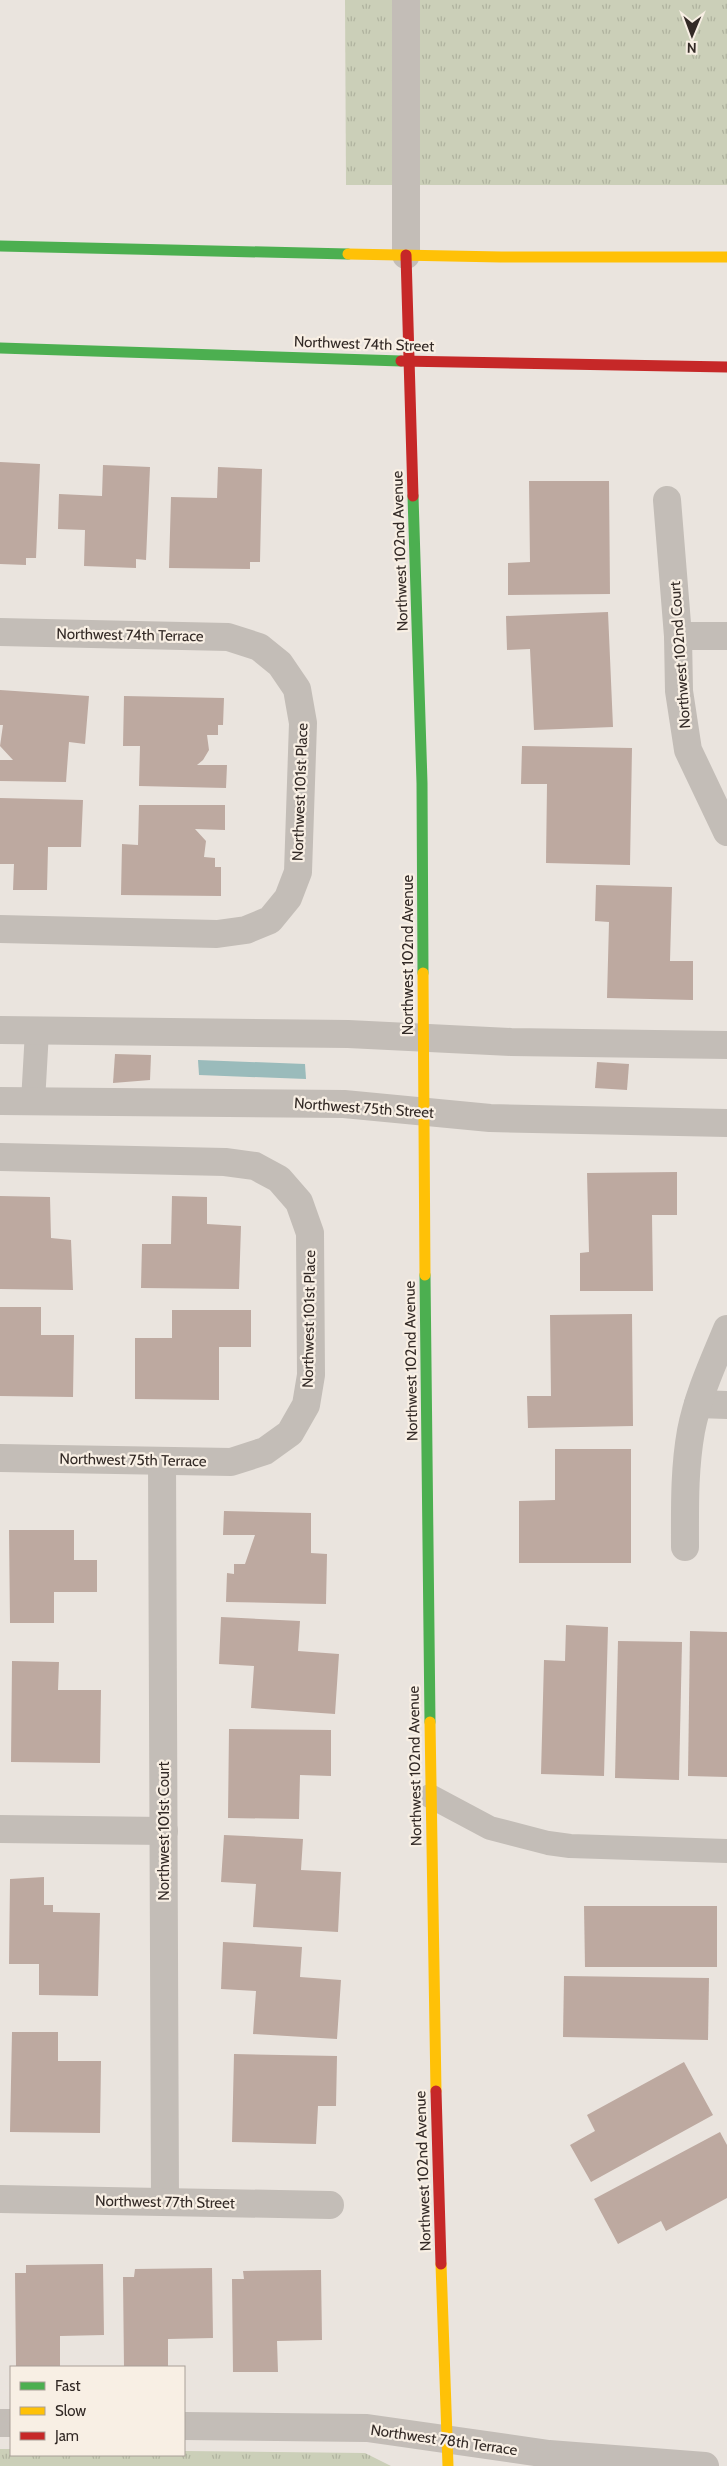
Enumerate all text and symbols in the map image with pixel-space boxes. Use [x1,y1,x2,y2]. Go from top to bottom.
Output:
north arrow [667,10,717,60]
text: N [687,39,697,57]
street label: Northwest 74th Street [294,333,434,355]
street label: Northwest 102nd Avenue [388,470,412,631]
street label: Northwest 102nd Court [666,581,694,729]
street label: Northwest 74th Terrace [56,625,204,645]
street label: Northwest 101st Place [289,722,311,861]
street label: Northwest 102nd Avenue [399,874,417,1035]
street label: Northwest 75th Street [293,1094,435,1122]
street label: Northwest 101st Place [299,1250,319,1388]
street label: Northwest 102nd Avenue [401,1280,421,1441]
street label: Northwest 75th Terrace [59,1450,207,1470]
street label: Northwest 102nd Avenue [405,1685,425,1846]
street label: Northwest 101st Court [155,1761,173,1901]
street label: Northwest 102nd Avenue [411,2090,435,2251]
street label: Northwest 77th Street [95,2192,235,2212]
legend [10,2366,185,2456]
text: Fast [55,2377,80,2395]
text: Slow [55,2402,86,2420]
street label: Northwest 78th Terrace [369,2421,519,2459]
text: Jam [54,2427,79,2445]

